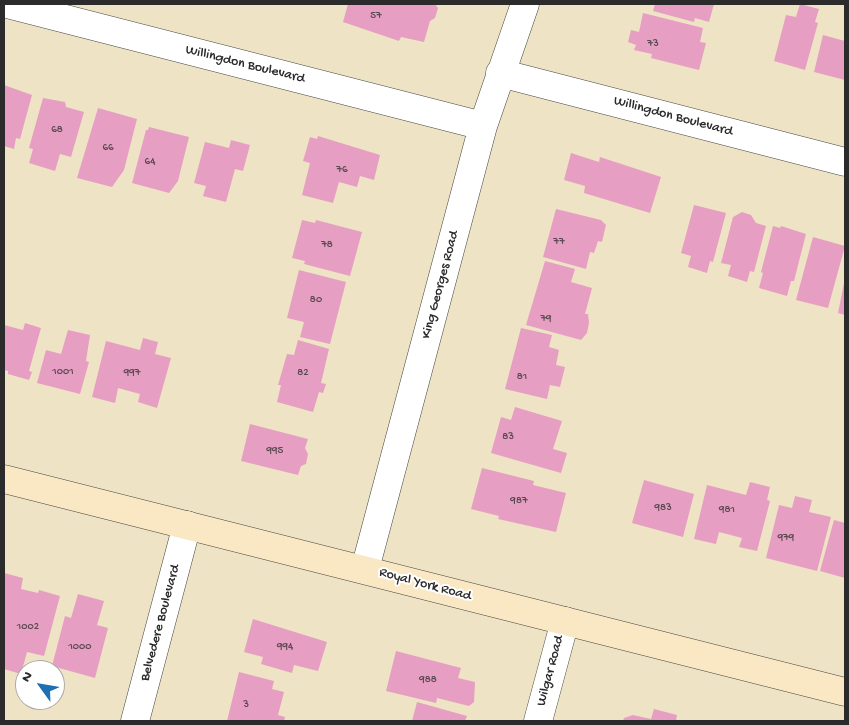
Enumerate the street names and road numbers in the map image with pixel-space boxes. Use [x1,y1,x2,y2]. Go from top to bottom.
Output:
street label: Willingdon Boulevard [183,42,307,88]
street label: Willingdon Boulevard [612,93,734,141]
street label: King Georges Road [418,229,464,341]
street label: Belvedere Boulevard [137,563,185,683]
street label: Royal York Road [377,565,473,605]
street label: Wilgar Road [533,634,569,708]

